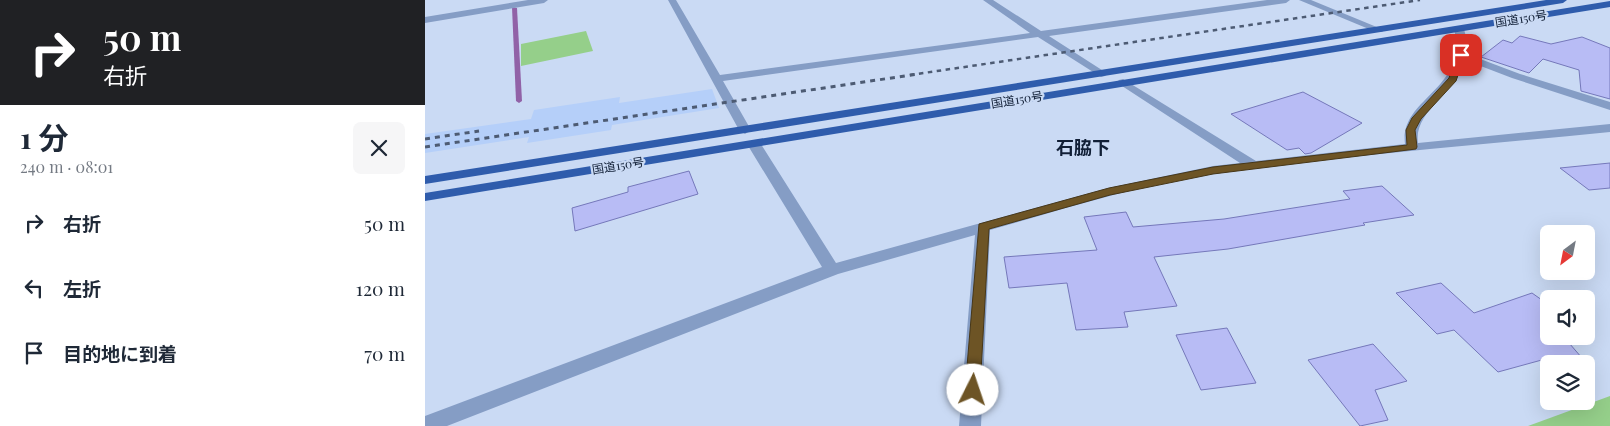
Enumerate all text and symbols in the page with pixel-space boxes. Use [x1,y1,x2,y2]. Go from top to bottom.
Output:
street label: 国道150号 [1494,6,1548,30]
text: 50 m [103,13,181,60]
icon: right [20,20,85,85]
pin [1440,34,1482,76]
icon: arrive [1447,41,1475,69]
text: 右折 [103,60,147,90]
street label: 国道150号 [990,87,1044,111]
text: 1 分 [20,117,68,157]
button: close [353,122,405,174]
district label: 石脇下 [1056,135,1110,159]
street label: 国道150号 [591,153,645,177]
text: 240 m · 08:01 [20,156,113,177]
icon: right [20,209,48,237]
text: 右折 [63,210,101,236]
text: 50 m [364,210,405,236]
north arrow [1540,225,1595,280]
map controls [1540,225,1595,410]
icon: left [20,274,48,302]
text: 左折 [63,275,101,301]
text: 120 m [356,275,405,301]
button: sound [1540,290,1595,345]
icon: arrive [20,339,48,367]
text: 目的地に到着 [63,340,177,366]
text: 70 m [364,340,405,366]
button: layers [1540,355,1595,410]
position arrow [946,363,998,415]

